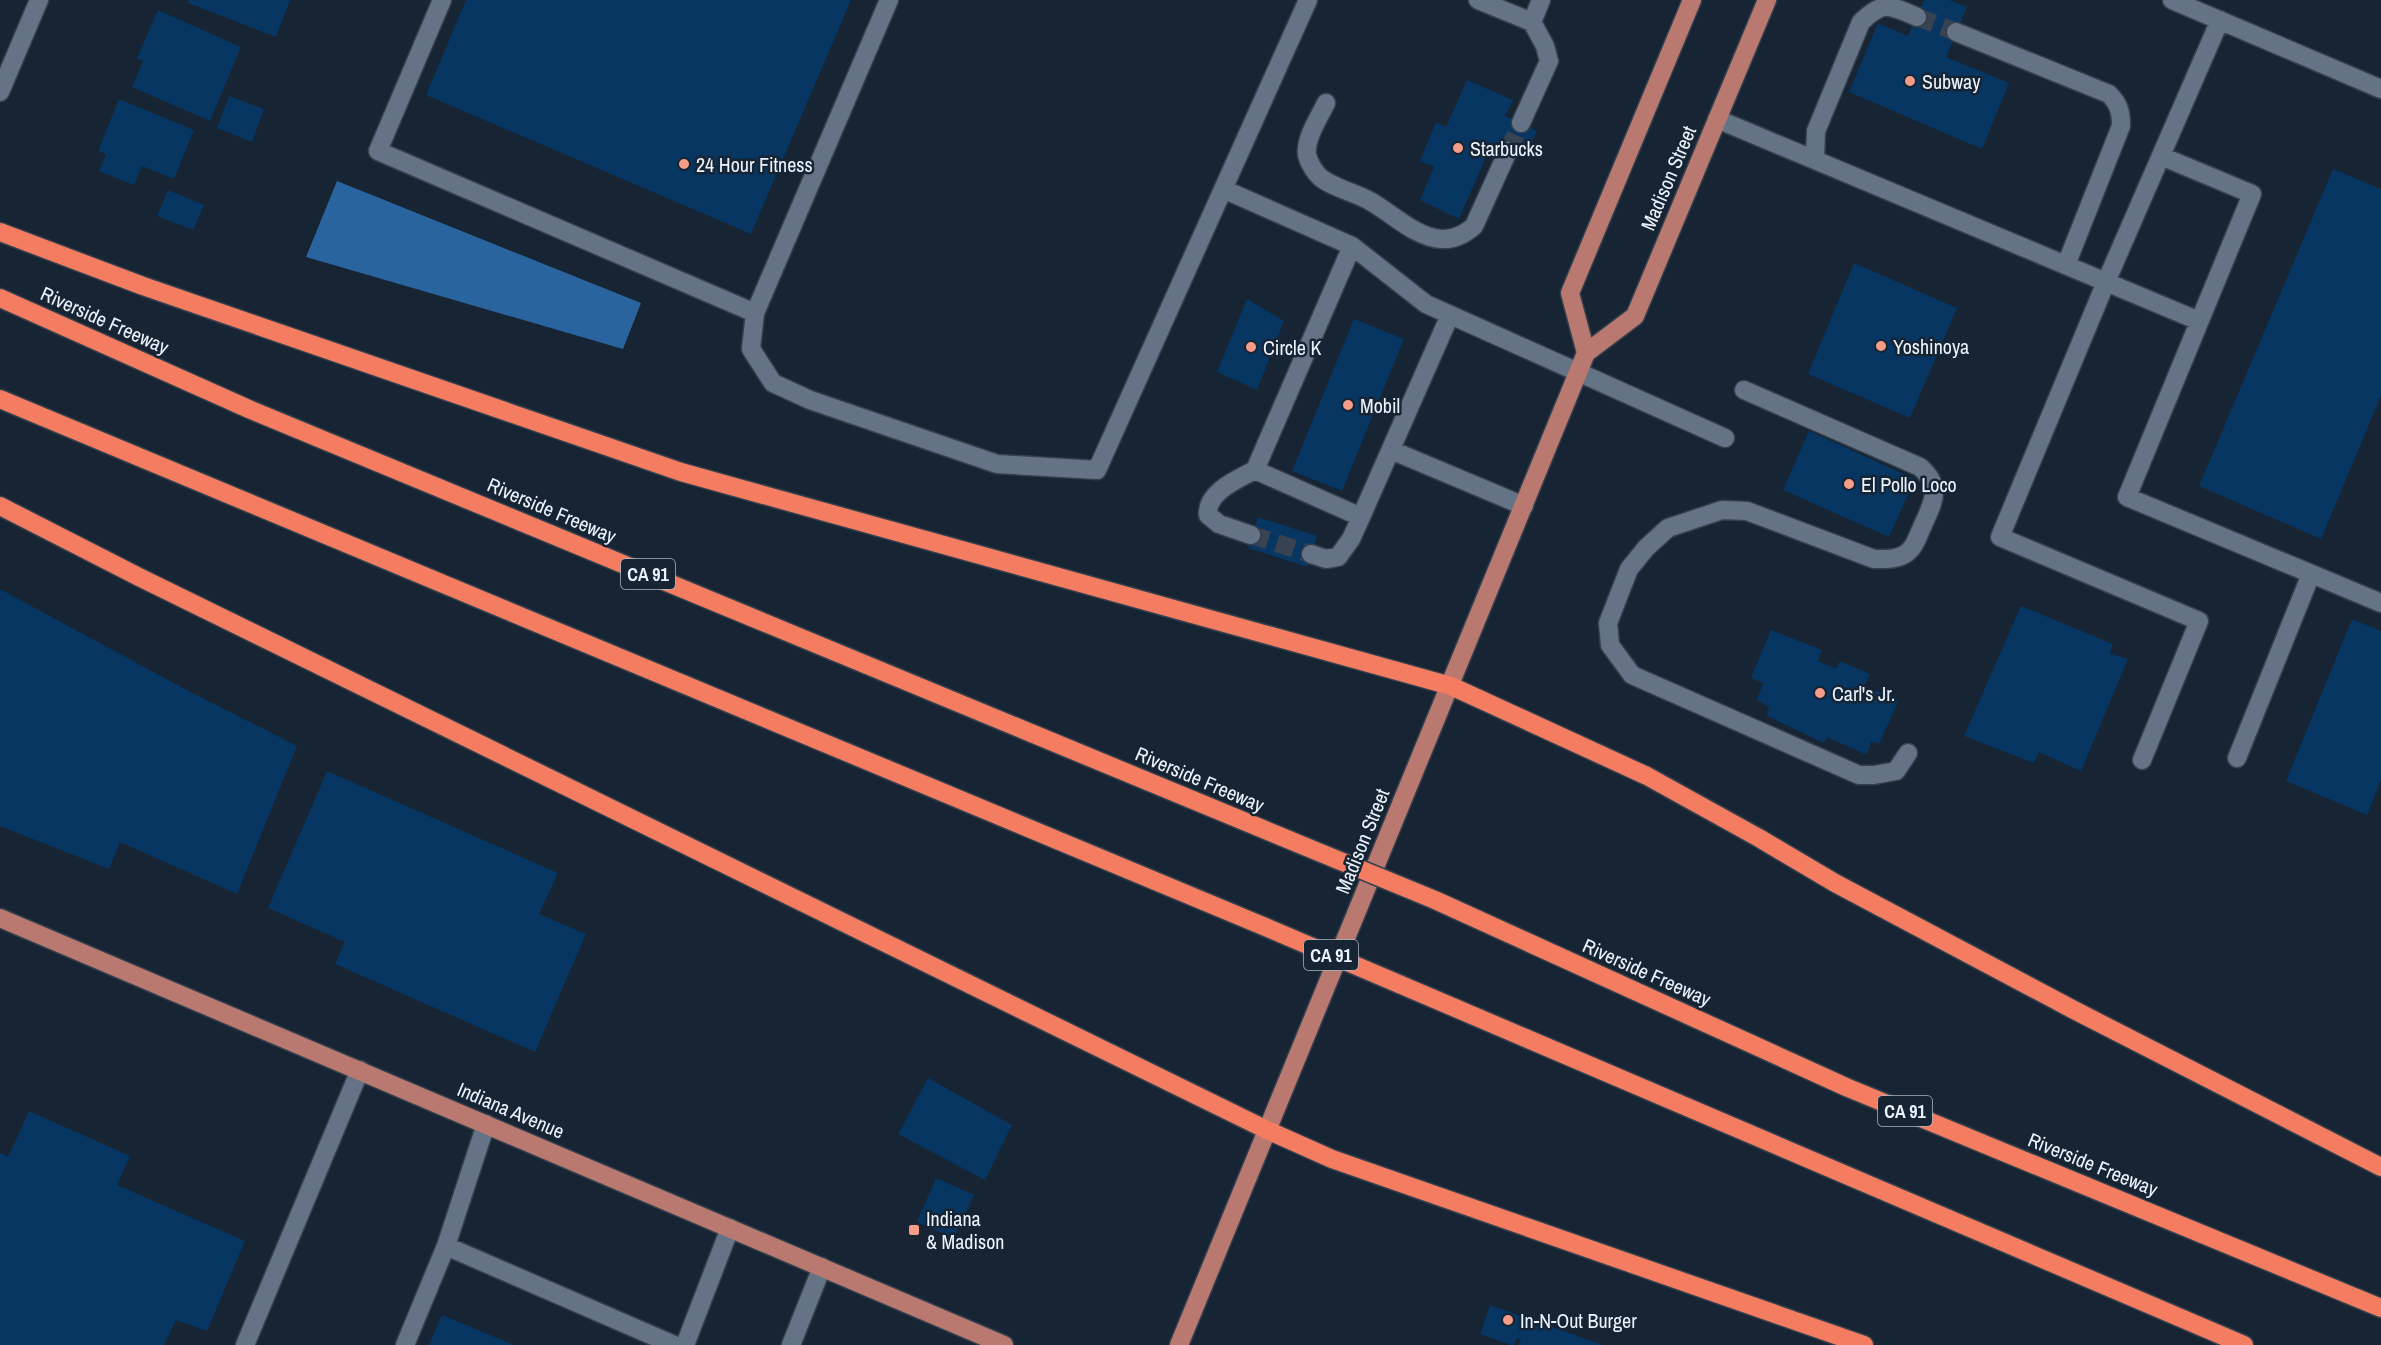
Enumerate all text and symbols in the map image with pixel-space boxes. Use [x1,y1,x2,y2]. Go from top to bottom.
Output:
place label: Subway [1922,68,1981,95]
marker: Subway [1903,74,1917,88]
street label: Madison Street [1634,121,1702,234]
place label: Starbucks [1470,135,1543,162]
marker: Starbucks [1451,141,1465,155]
place label: 24 Hour Fitness [696,151,813,178]
marker: 24 Hour Fitness [677,157,691,171]
street label: Riverside Freeway [37,280,174,361]
place label: Yoshinoya [1893,333,1969,360]
place label: Circle K [1263,334,1321,361]
marker: Yoshinoya [1874,339,1888,353]
marker: Circle K [1244,340,1258,354]
place label: Mobil [1360,392,1400,419]
marker: Mobil [1341,398,1355,412]
street label: Riverside Freeway [483,471,621,550]
place label: El Pollo Loco [1861,471,1957,498]
marker: El Pollo Loco [1842,477,1856,491]
road number: CA 91 [621,559,675,589]
place label: Carl's Jr. [1832,680,1895,707]
marker: Carl's Jr. [1813,686,1827,700]
street label: Riverside Freeway [1131,740,1269,819]
street label: Madison Street [1329,784,1396,898]
street label: Riverside Freeway [1579,932,1716,1013]
road number: CA 91 [1304,940,1358,970]
street label: Indiana Avenue [453,1075,569,1145]
road number: CA 91 [1878,1096,1932,1126]
street label: Riverside Freeway [2024,1126,2163,1203]
place label: Indiana & Madison [926,1205,1004,1255]
marker: Indiana & Madison [907,1223,921,1237]
place label: In-N-Out Burger [1520,1307,1637,1334]
marker: In-N-Out Burger [1501,1313,1515,1327]

